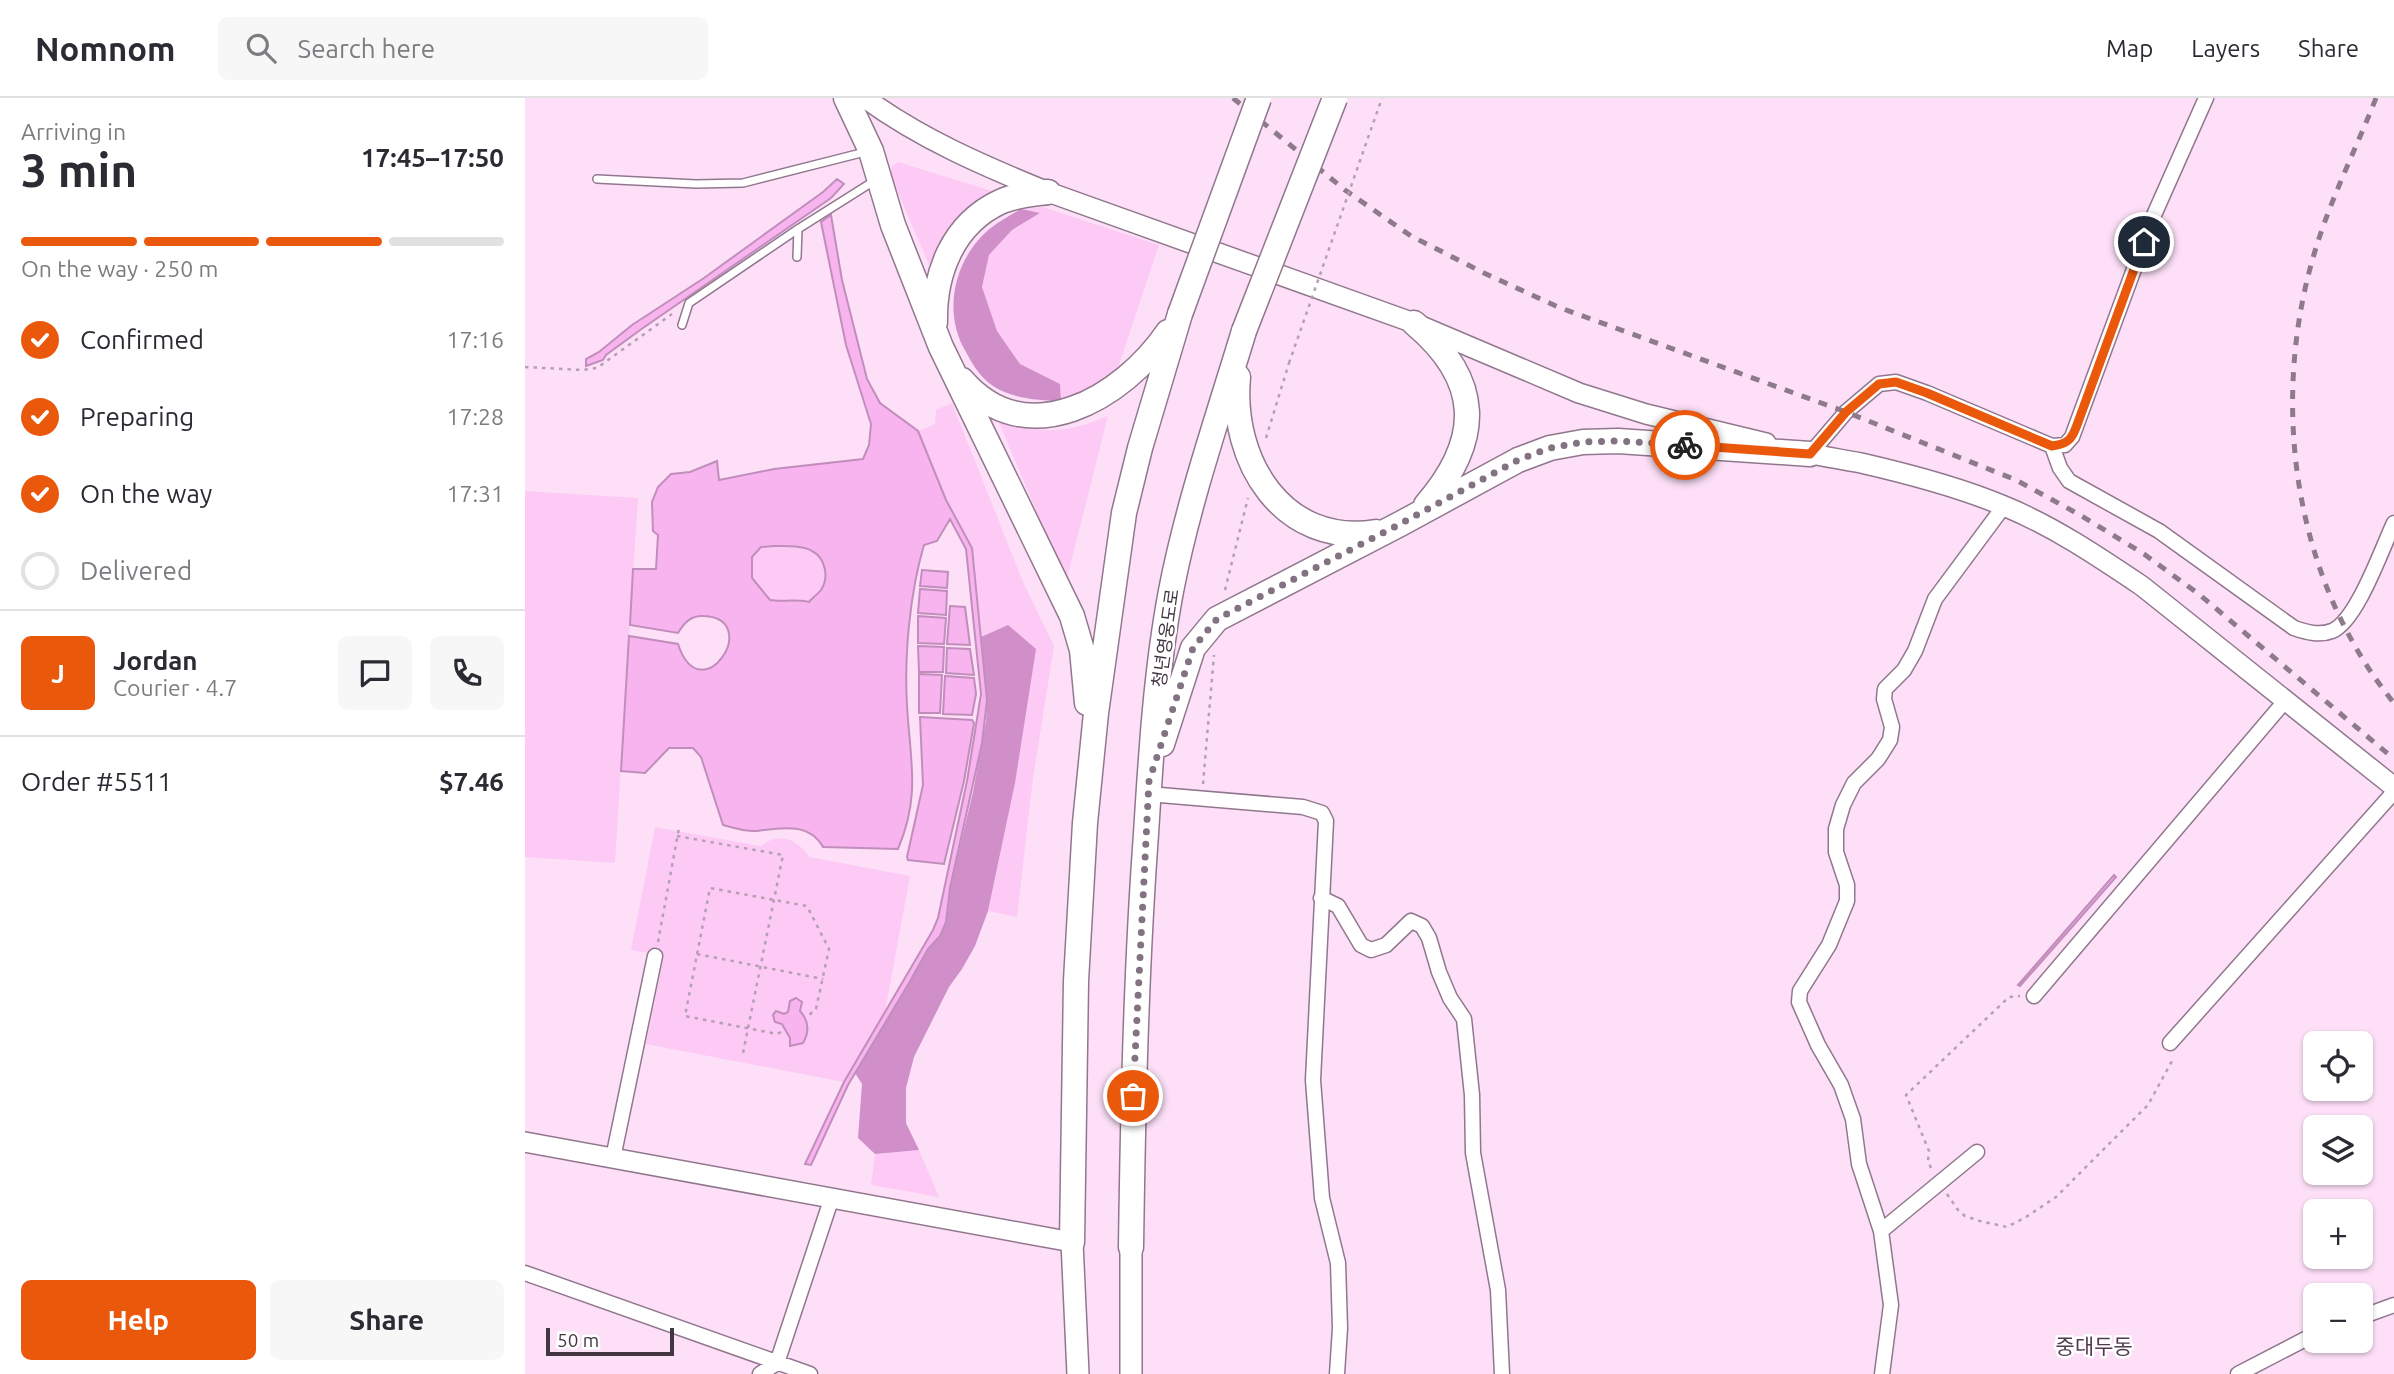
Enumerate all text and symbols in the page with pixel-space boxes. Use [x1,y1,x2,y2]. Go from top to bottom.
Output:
search box [218,17,708,80]
icon: search [242,29,280,67]
text: Nomnom [35,30,176,67]
text: Search here [298,34,435,63]
text: Map [2106,35,2153,62]
text: Layers [2191,35,2260,62]
text: Share [2298,35,2359,62]
text: Arriving in [21,119,126,144]
text: 17:45–17:50 [361,143,504,172]
text: 3 min [21,144,137,196]
pin [2114,212,2174,272]
icon: home [2125,223,2163,261]
text: On the way · 250 m [21,256,218,281]
icon: check [21,321,59,359]
text: Confirmed [80,325,204,354]
text: 17:16 [446,327,504,352]
icon: check [21,398,59,436]
text: Preparing [80,402,194,431]
text: 17:28 [446,404,504,429]
courier [1650,410,1720,480]
icon: bike [1666,426,1704,464]
icon: check [21,475,59,513]
text: On the way [80,479,212,508]
text: 17:31 [446,481,504,506]
text: Delivered [80,556,192,585]
street label: 청년영웅도로 [1148,587,1182,689]
button: chat [338,636,412,710]
button: phone [430,636,504,710]
text: Jordan [113,646,198,675]
text: J [51,659,65,688]
text: Courier · 4.7 [113,675,237,700]
text: Order #5511 [21,767,172,796]
text: $7.46 [439,767,504,796]
map controls [2303,1031,2373,1353]
button: locate [2303,1031,2373,1101]
pin [1103,1066,1163,1126]
icon: bag [1114,1077,1152,1115]
button: layers [2303,1115,2373,1185]
button: + [2303,1199,2373,1269]
button: Help [21,1280,256,1360]
button: Share [270,1280,504,1360]
button: − [2303,1283,2373,1353]
scale bar [546,1325,674,1357]
text: 50 m [557,1329,599,1351]
district label: 중대두동 [2055,1334,2133,1358]

